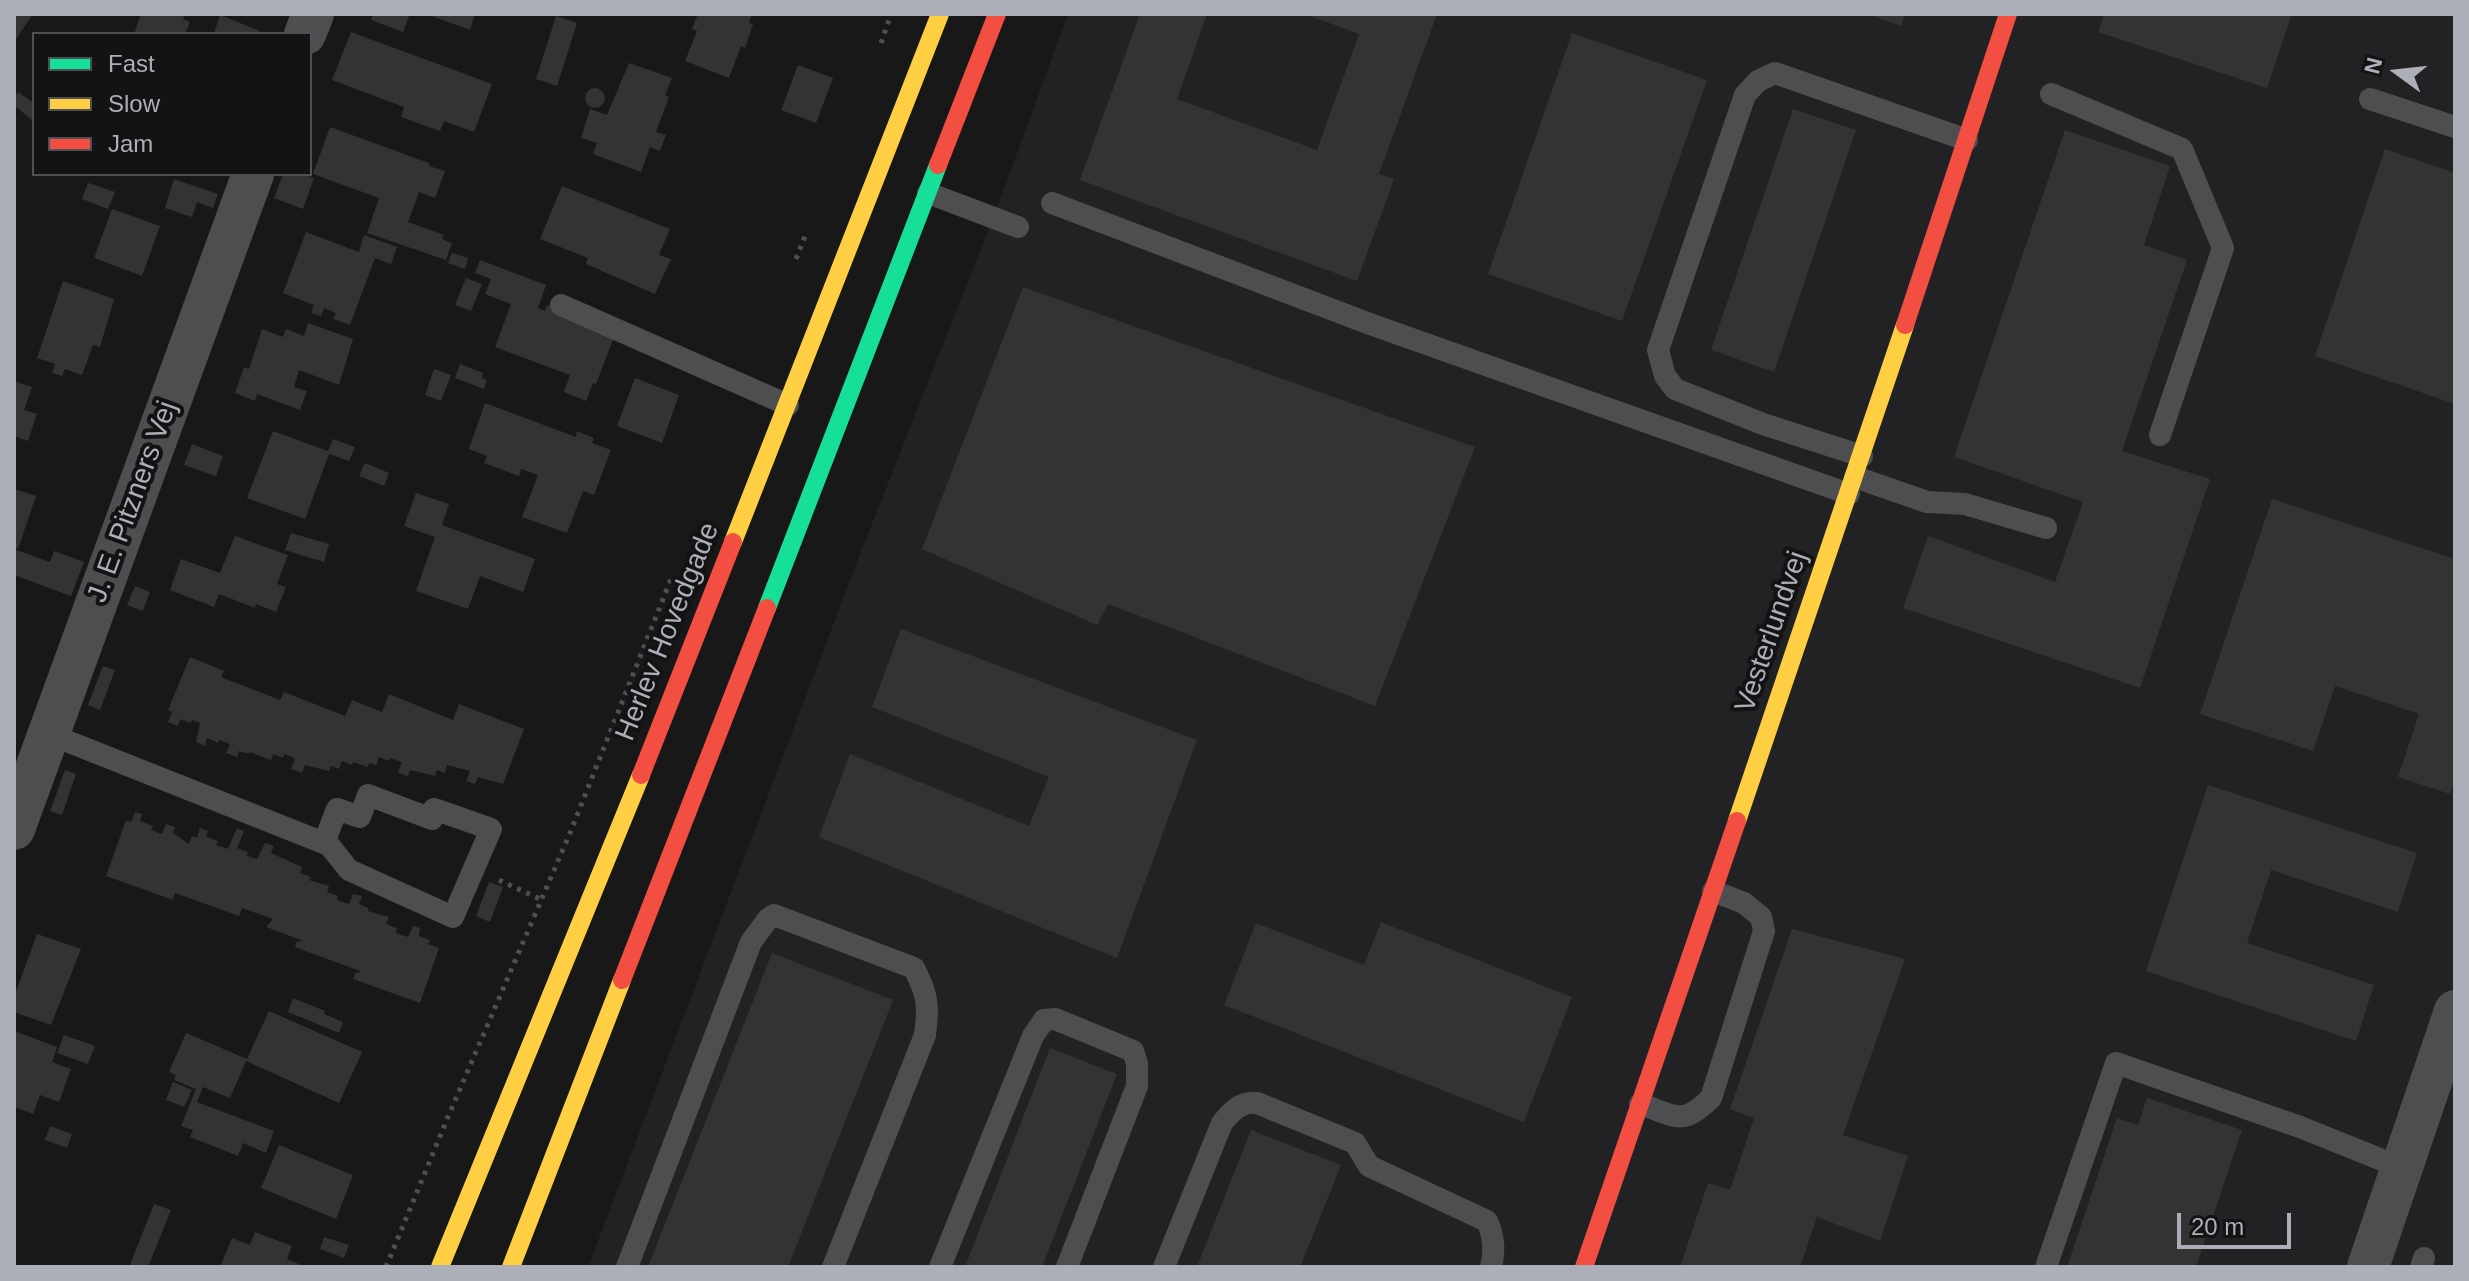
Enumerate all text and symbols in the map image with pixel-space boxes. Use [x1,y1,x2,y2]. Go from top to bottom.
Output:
legend [32,32,312,176]
north arrow [2357,32,2437,112]
text: Fast [108,50,155,77]
text: N [2359,55,2387,77]
text: Slow [108,90,160,117]
text: Jam [108,130,153,157]
street label: J. E. Pitzners Vej [81,397,185,607]
street label: Herlev Hovedgade [609,518,727,746]
street label: Vesterlundvej [1729,547,1815,717]
scale bar [2181,1197,2295,1247]
text: 20 m [2191,1213,2244,1240]

